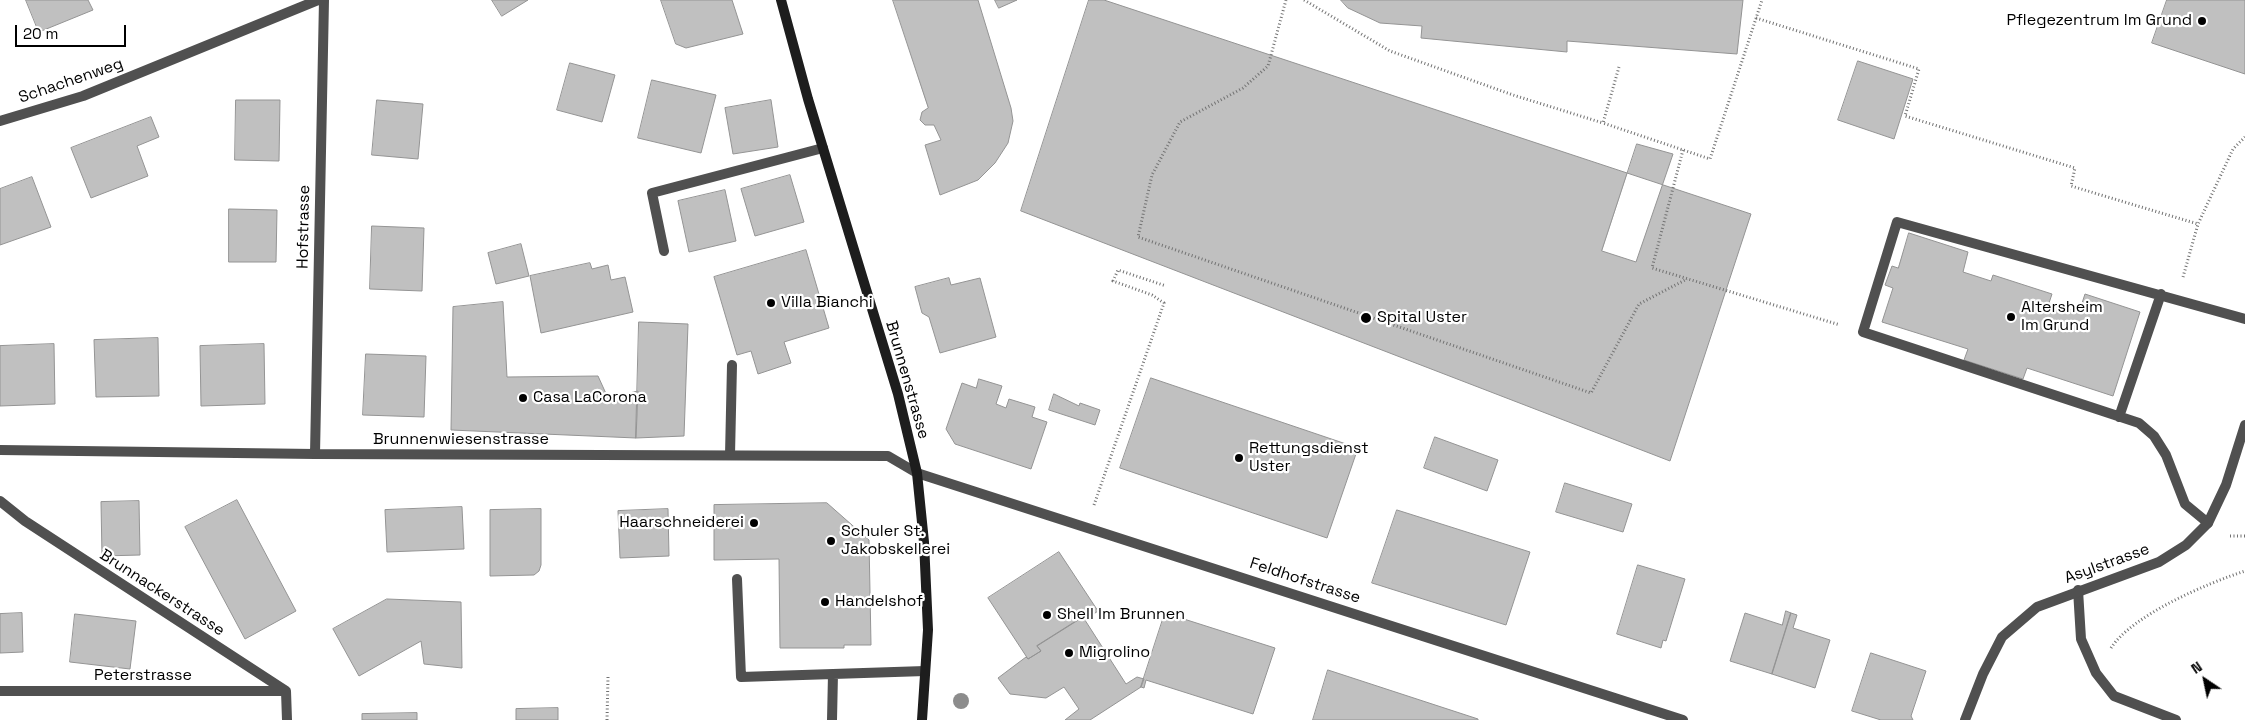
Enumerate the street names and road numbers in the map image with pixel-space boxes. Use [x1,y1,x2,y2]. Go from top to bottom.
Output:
street label: Schachenweg [16,54,126,108]
street label: Hofstrasse [294,185,314,269]
street label: Brunnenstrasse [881,319,933,441]
street label: Brunnenwiesenstrasse [373,430,549,450]
street label: Asylstrasse [2062,540,2152,588]
street label: Brunnackerstrasse [96,545,228,641]
street label: Feldhofstrasse [1247,554,1363,608]
street label: Peterstrasse [94,666,192,686]

